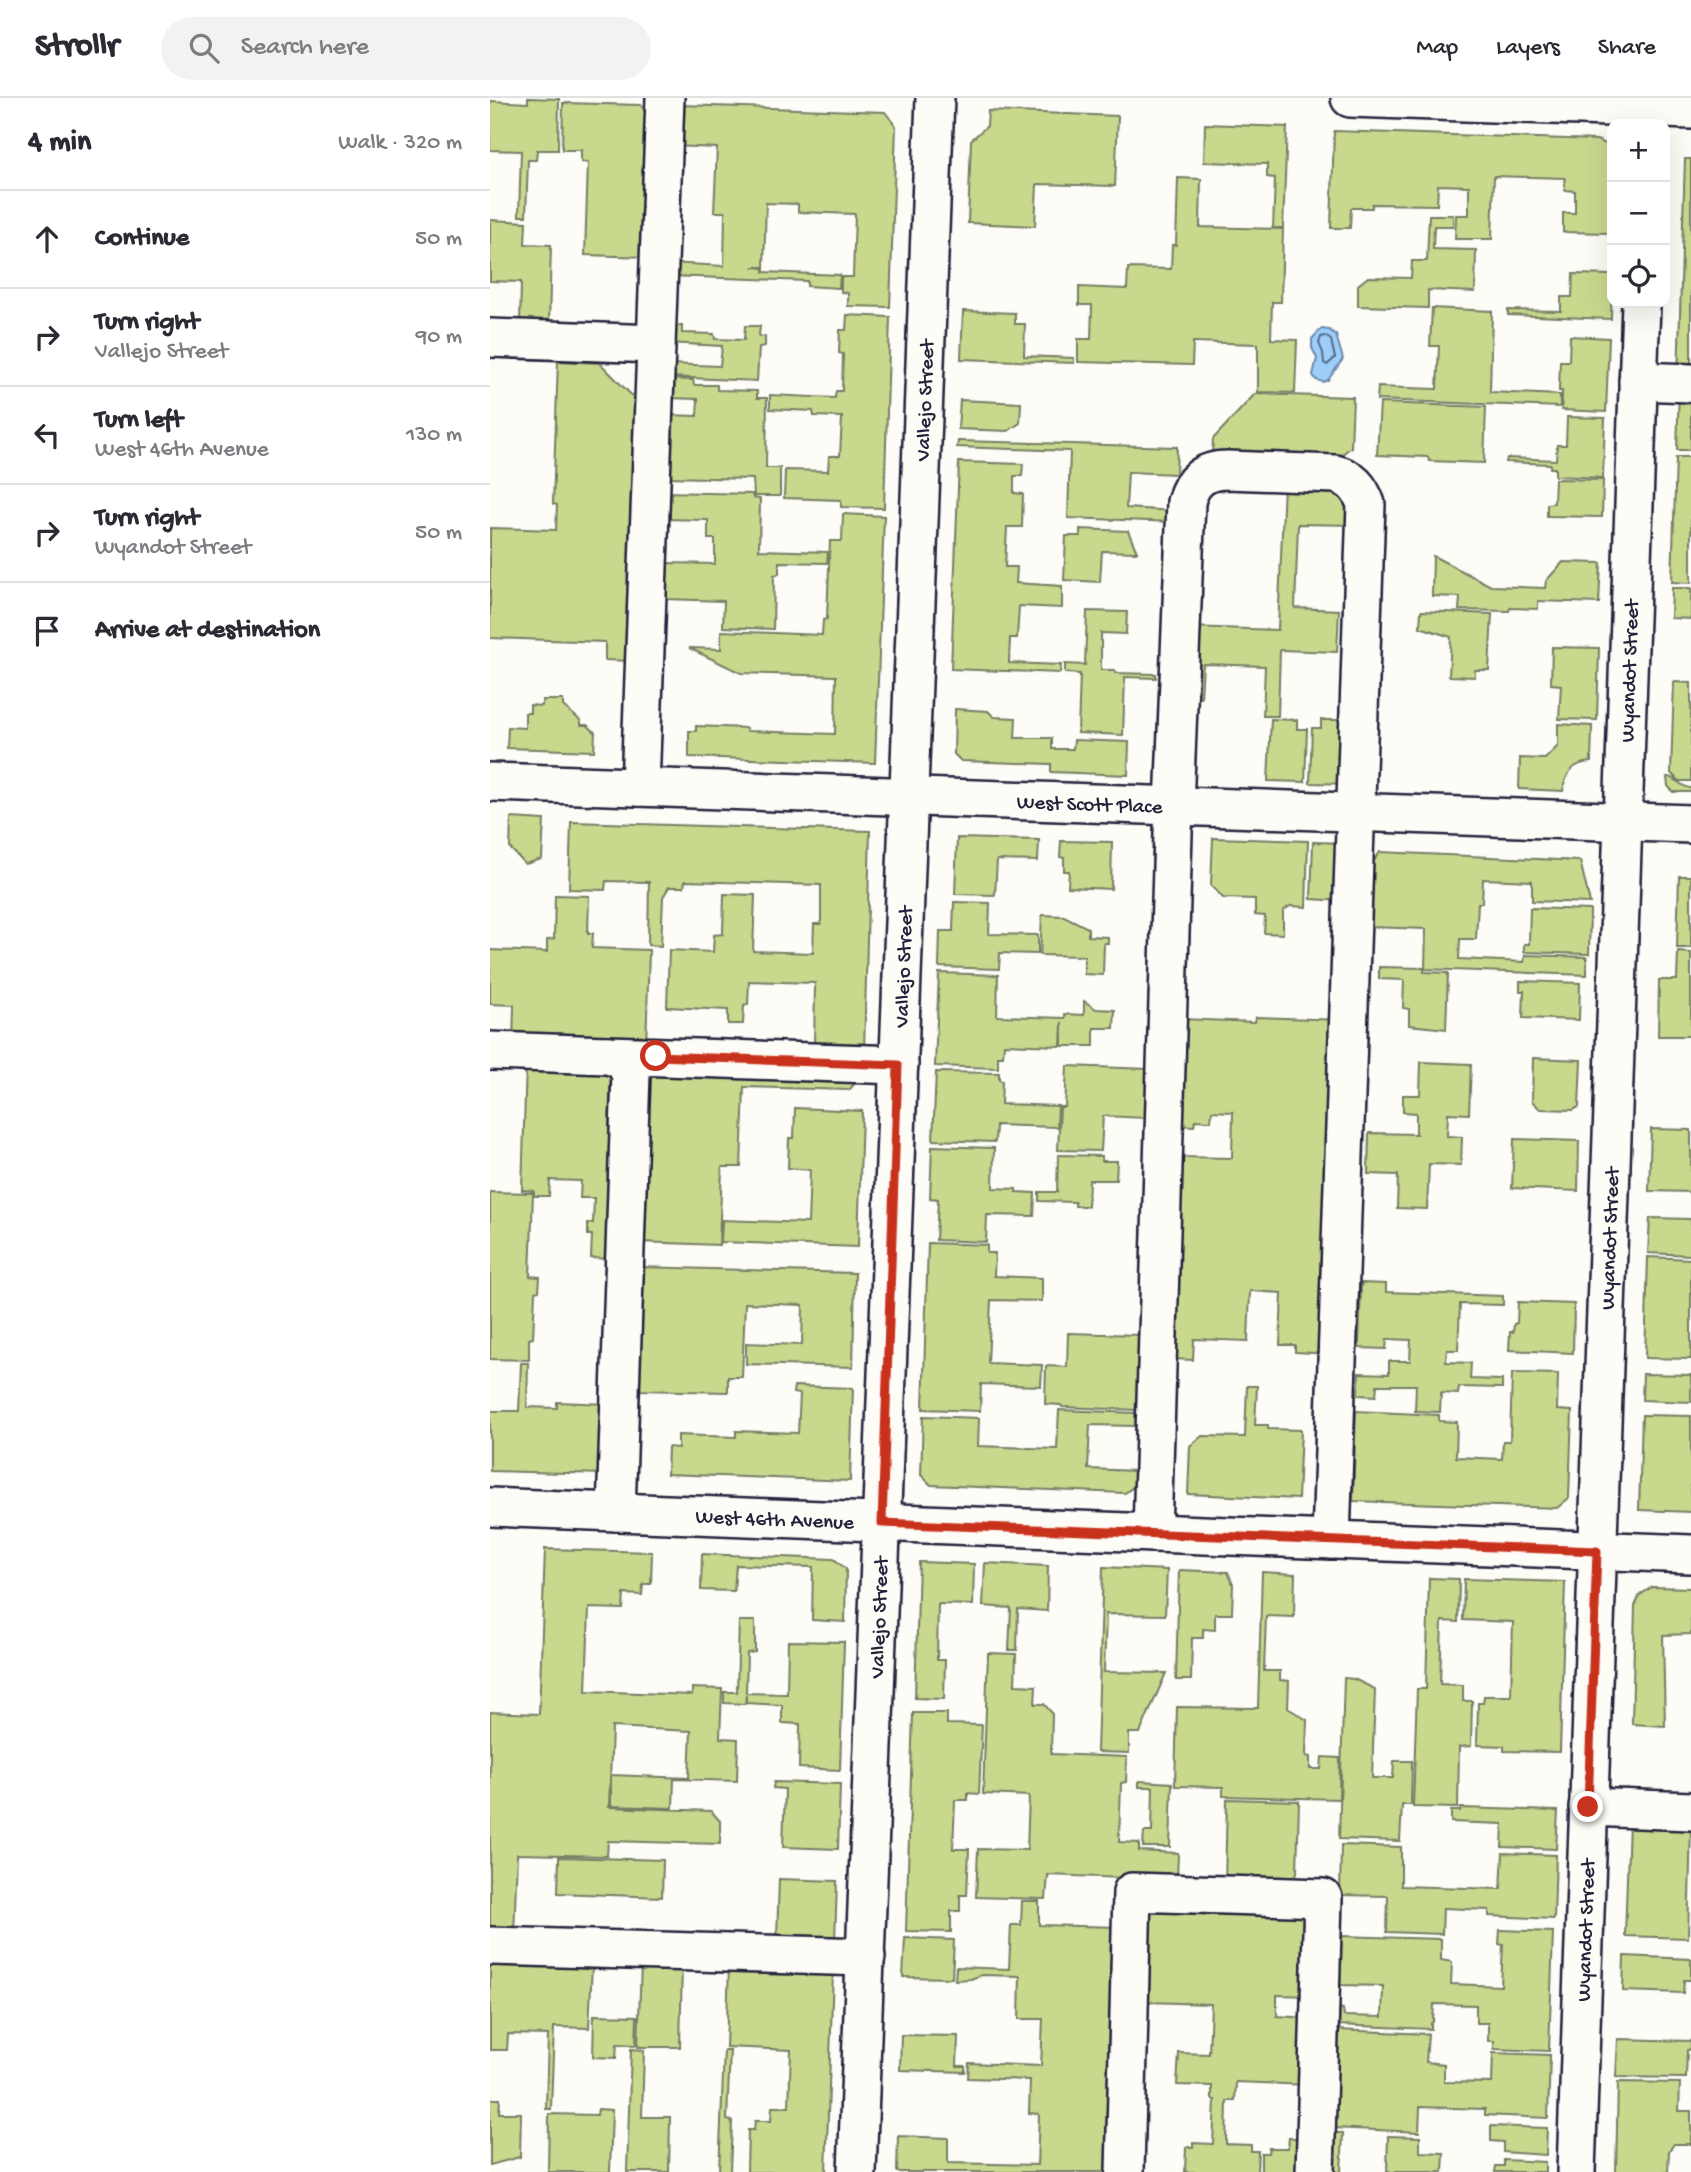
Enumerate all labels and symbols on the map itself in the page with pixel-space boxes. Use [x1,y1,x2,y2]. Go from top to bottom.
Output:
street label: Vallejo Street [912,337,942,463]
street label: Wyandot Street [1617,597,1647,743]
street label: West Scott Place [1016,791,1164,822]
street label: Vallejo Street [891,903,921,1029]
route start [640,1040,671,1071]
street label: Wyandot Street [1597,1165,1627,1310]
street label: West 46th Avenue [695,1506,856,1537]
street label: Vallejo Street [867,1554,896,1680]
route end [1572,1791,1603,1822]
street label: Wyandot Street [1573,1856,1603,2002]

